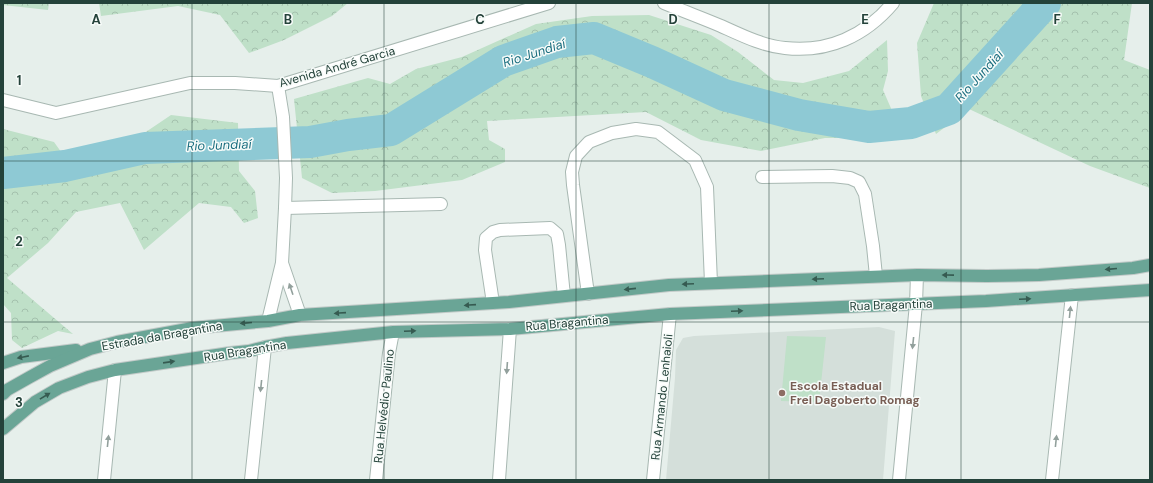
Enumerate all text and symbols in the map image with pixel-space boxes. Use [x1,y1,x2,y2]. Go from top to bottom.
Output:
text: A [91,11,101,28]
text: B [284,11,292,28]
text: C [475,11,485,28]
text: D [668,11,678,28]
text: E [861,11,869,28]
text: F [1053,11,1061,28]
water label: Rio Jundiaí [501,35,569,71]
street label: Avenida André Garcia [277,43,397,91]
water label: Rio Jundiaí [951,45,1008,106]
text: 1 [17,72,21,89]
water label: Rio Jundiaí [186,135,253,155]
text: 2 [15,233,23,250]
one-way arrow [1105,266,1117,273]
one-way arrow [942,272,954,279]
one-way arrow [811,276,824,282]
one-way arrow [682,281,694,288]
one-way arrow [288,283,294,295]
one-way arrow [624,286,636,292]
one-way arrow [1019,295,1031,302]
street label: Rua Bragantina [849,296,933,314]
one-way arrow [464,301,476,308]
one-way arrow [1067,306,1074,318]
one-way arrow [731,308,743,315]
one-way arrow [334,309,346,316]
street label: Rua Bragantina [525,311,609,335]
street label: Estrada da Bragantina [101,318,223,354]
one-way arrow [240,320,252,327]
one-way arrow [404,328,416,335]
street label: Rua Armando Lenhaioli [647,333,677,461]
street label: Rua Bragantina [203,337,287,365]
one-way arrow [909,337,916,349]
street label: Rua Helvédio Paulino [370,348,398,464]
one-way arrow [17,354,29,360]
one-way arrow [163,359,175,365]
one-way arrow [504,362,511,374]
place label: Escola Estadual Frei Dagoberto Romag [790,378,920,408]
one-way arrow [257,380,264,392]
marker: Escola Estadual Frei Dagoberto Romag [777,388,787,398]
one-way arrow [39,393,51,400]
text: 3 [15,394,23,411]
one-way arrow [105,435,111,447]
one-way arrow [1053,435,1060,447]

